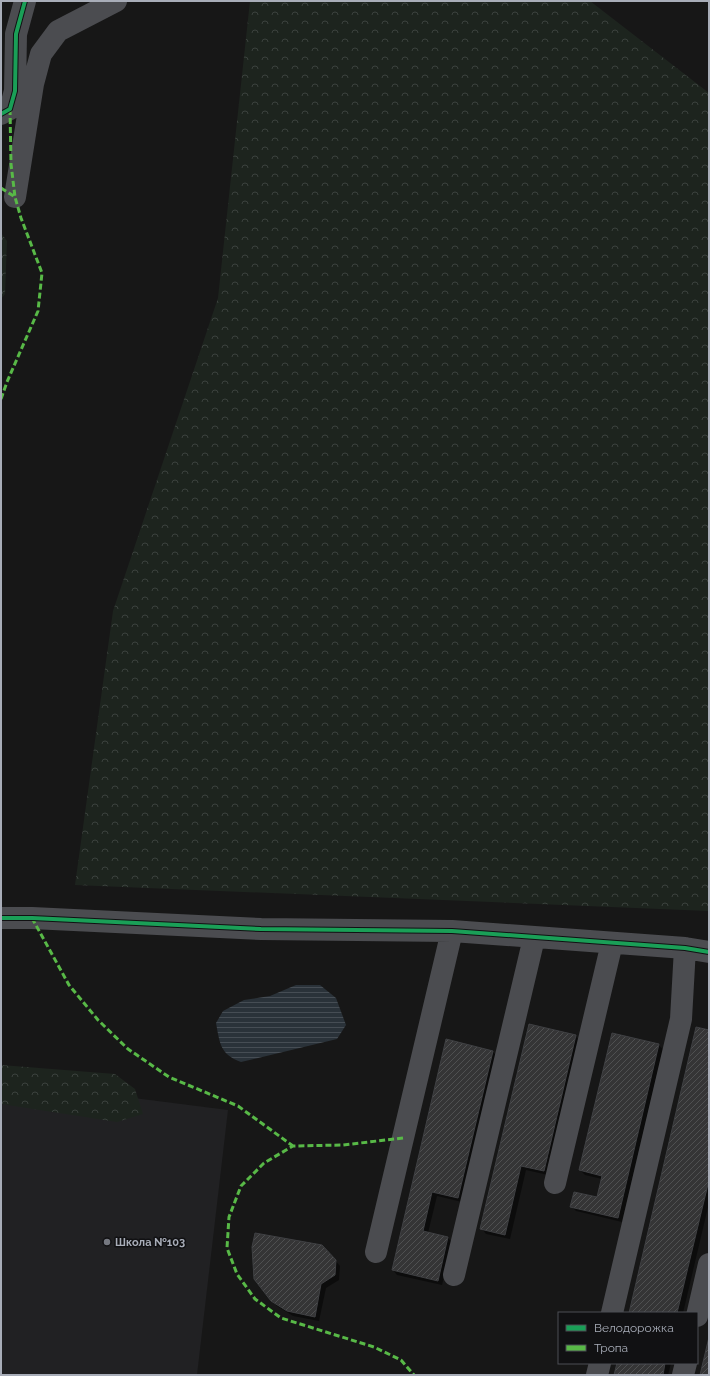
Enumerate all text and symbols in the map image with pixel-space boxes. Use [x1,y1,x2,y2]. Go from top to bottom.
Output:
place label: Школа №103 [115,1236,185,1249]
marker: Школа №103 [102,1237,112,1247]
legend [558,1312,698,1364]
text: Велодорожка [594,1321,674,1335]
text: Тропа [594,1341,628,1355]

